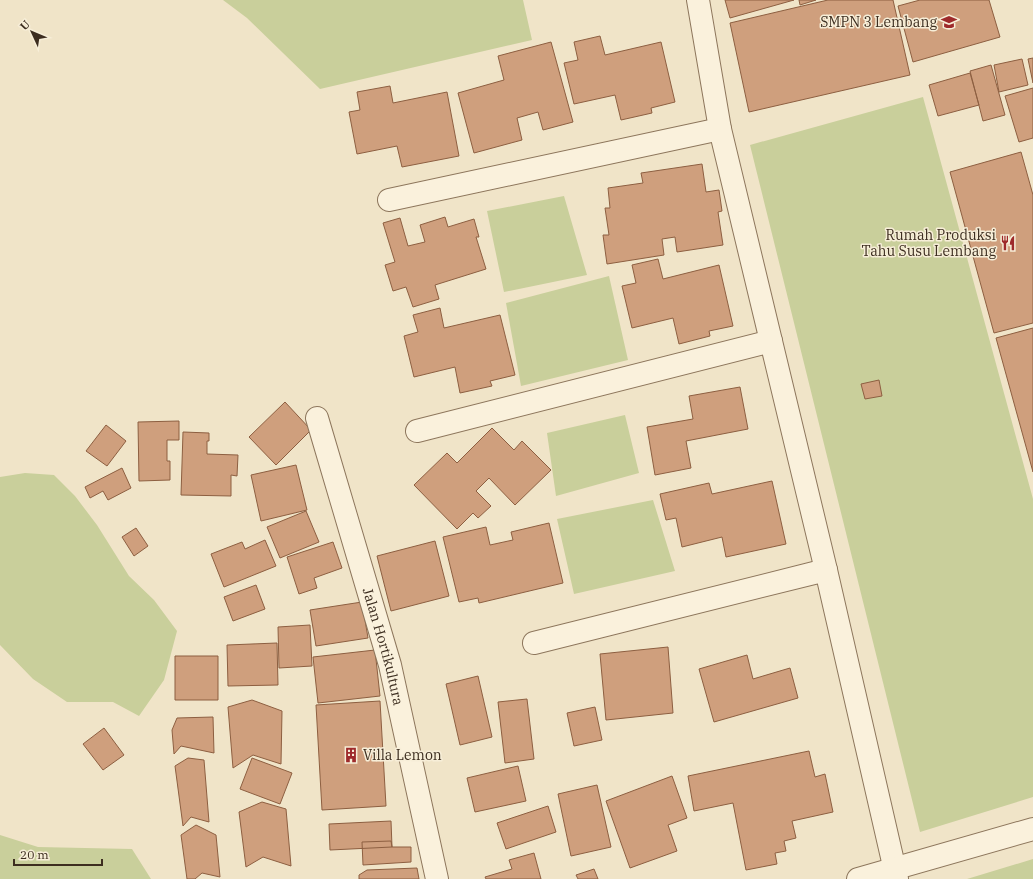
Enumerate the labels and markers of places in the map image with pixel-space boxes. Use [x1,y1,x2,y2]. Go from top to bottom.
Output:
place label: SMPN 3 Lembang [820,13,937,31]
school or university icon: SMPN 3 Lembang [940,13,958,31]
place label: Rumah Produksi Tahu Susu Lembang [862,226,996,260]
restaurant icon: Rumah Produksi Tahu Susu Lembang [999,234,1017,252]
building icon: Villa Lemon [342,746,360,764]
place label: Villa Lemon [363,746,442,764]

